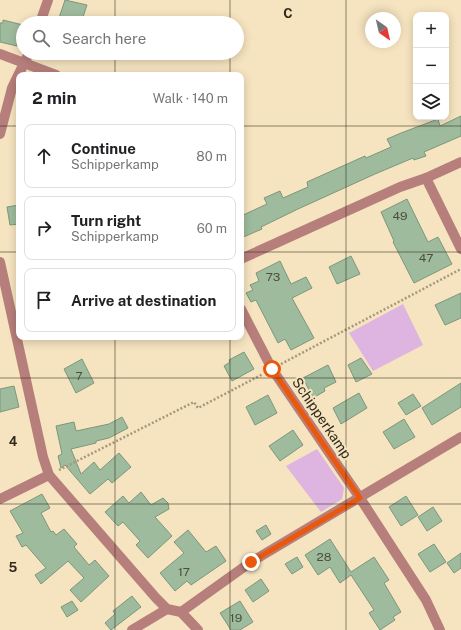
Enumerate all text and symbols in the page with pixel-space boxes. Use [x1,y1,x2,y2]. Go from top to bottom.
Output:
text: C [283,6,293,21]
north arrow [365,12,401,48]
map controls [413,12,449,120]
button: + [413,12,449,48]
search box [16,16,244,60]
icon: search [30,27,52,49]
text: Search here [62,30,146,47]
button: − [413,48,449,84]
button: layers [413,84,449,120]
text: 2 min [32,88,77,108]
text: Walk · 140 m [153,91,228,106]
text: Continue [71,140,136,157]
icon: ahead [33,145,55,167]
text: 80 m [196,149,227,164]
text: Schipperkamp [71,157,159,172]
house number: 49 [392,209,408,223]
text: Turn right [71,212,141,229]
icon: right [33,217,55,239]
text: 60 m [197,221,227,236]
text: Schipperkamp [71,229,159,244]
house number: 47 [419,251,433,265]
house number: 73 [266,270,280,284]
icon: arrive [33,289,55,311]
text: Arrive at destination [71,292,216,309]
route start [263,360,281,378]
house number: 7 [75,369,83,383]
street label: Schipperkamp [289,374,355,462]
text: 4 [9,434,18,449]
house number: 28 [317,550,332,564]
route end [242,553,260,571]
text: 5 [9,560,18,575]
house number: 17 [178,565,190,579]
house number: 19 [230,611,242,625]

